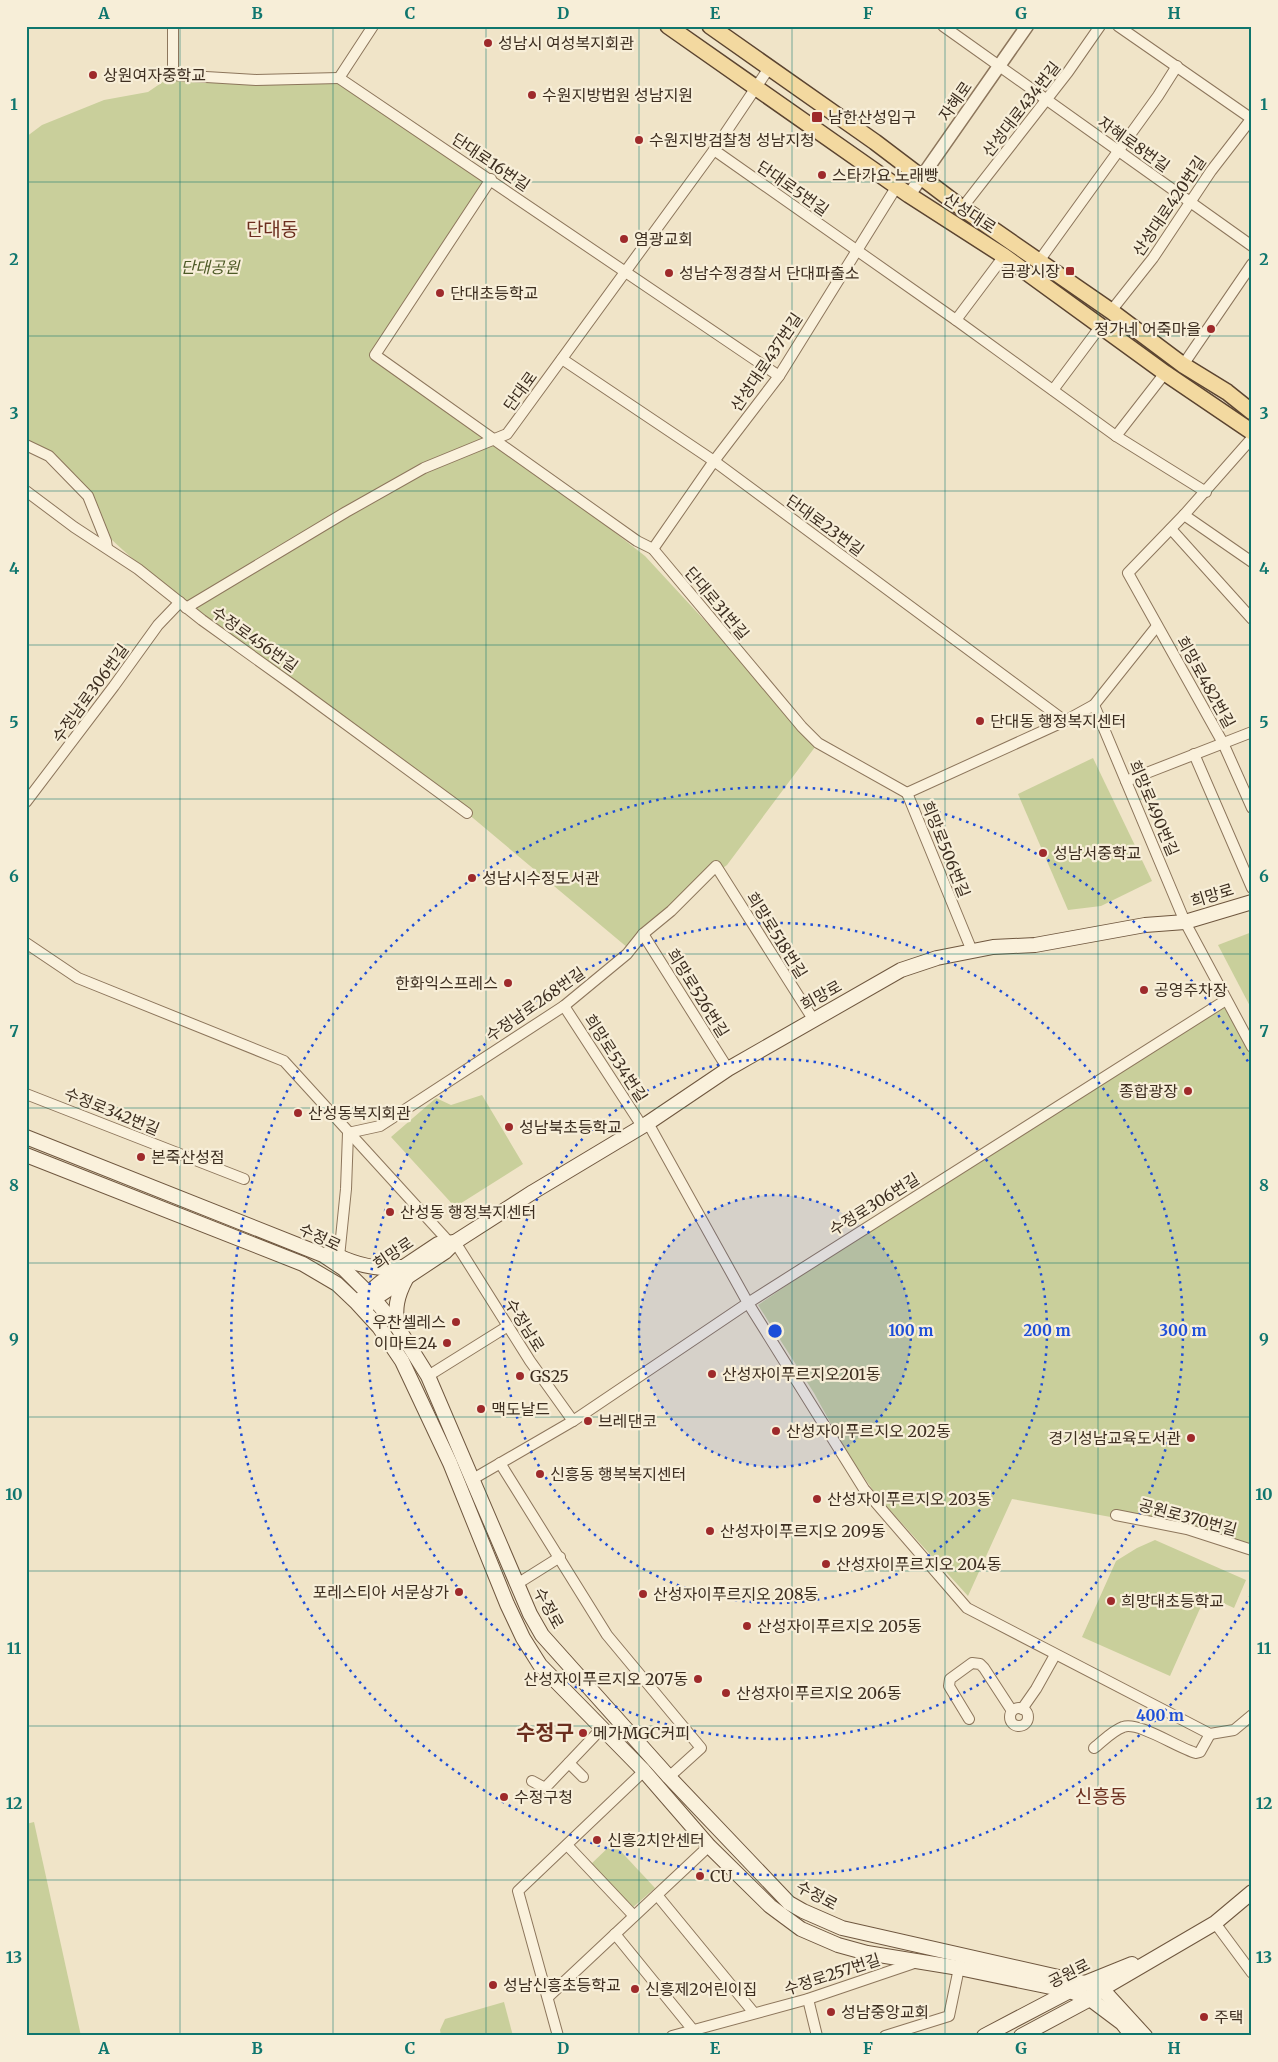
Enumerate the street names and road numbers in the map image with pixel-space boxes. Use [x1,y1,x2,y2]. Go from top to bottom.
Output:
street label: 산성대로434번길 [978,57,1064,161]
street label: 자혜로 [934,77,976,125]
street label: 자혜로8번길 [1094,112,1174,176]
street label: 단대로16번길 [448,129,534,195]
street label: 산성대로420번길 [1128,152,1210,260]
street label: 단대로5번길 [753,156,833,220]
street label: 산성대로 [940,189,1000,238]
street label: 산성대로437번길 [726,309,806,415]
street label: 단대로 [499,367,541,415]
street label: 단대로23번길 [782,490,868,560]
street label: 단대로31번길 [681,562,753,644]
street label: 수정로456번길 [208,602,302,676]
street label: 희망로482번길 [1172,632,1240,732]
street label: 수정남로306번길 [47,640,133,746]
street label: 희망로490번길 [1125,757,1183,859]
street label: 희망로506번길 [917,798,975,900]
street label: 희망로 [1188,879,1236,911]
street label: 희망로518번길 [742,888,812,982]
street label: 희망로526번길 [663,945,733,1041]
street label: 수정남로268번길 [481,962,589,1046]
street label: 희망로 [797,975,845,1014]
street label: 희망로534번길 [580,1010,652,1106]
street label: 수정로342번길 [61,1083,163,1139]
street label: 수정로306번길 [825,1168,923,1240]
street label: 수정로 [296,1219,344,1256]
street label: 희망로 [369,1232,417,1274]
street label: 수정남로 [501,1295,549,1355]
street label: 공원로370번길 [1137,1494,1239,1540]
street label: 수정로 [530,1584,569,1632]
street label: 수정로 [793,1876,841,1914]
street label: 수정로257번길 [781,1949,883,1999]
street label: 공원로 [1045,1954,1093,1992]

